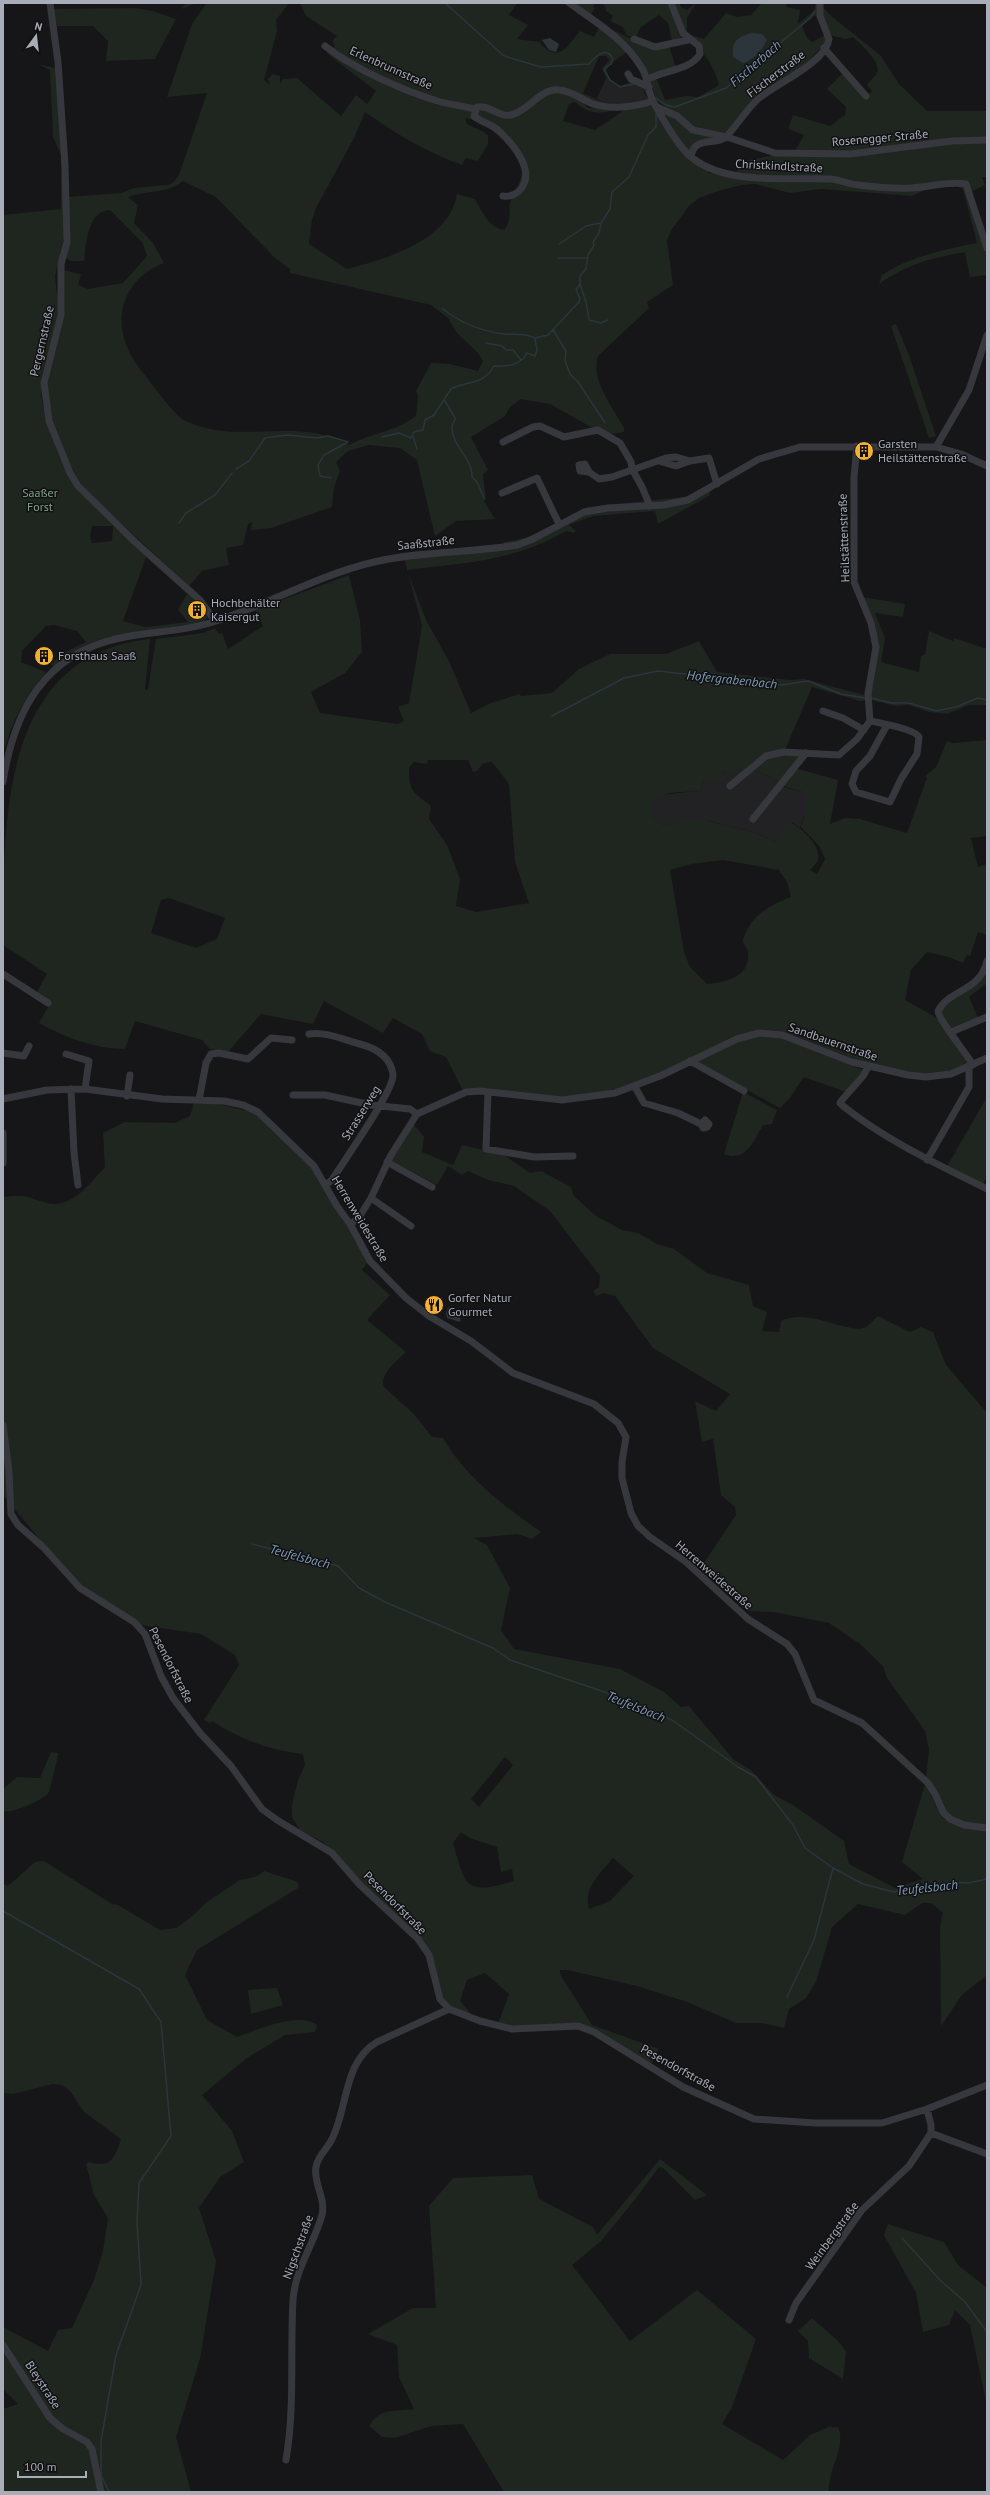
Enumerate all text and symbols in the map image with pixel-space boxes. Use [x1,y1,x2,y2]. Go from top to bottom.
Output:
north arrow [16,16,56,56]
text: N [33,19,44,34]
water label: Fischerbach [726,36,785,90]
street label: Erlenbrunnstraße [347,43,435,93]
street label: Fischerstraße [744,47,808,100]
street label: Rosenegger Straße [831,126,929,149]
street label: Christkindlstraße [735,156,823,175]
street label: Pergernstraße [26,304,57,378]
place label: Garsten Heilstättenstraße [878,436,967,465]
building icon: Garsten Heilstättenstraße [853,440,875,462]
park label: Saaßer Forst [22,485,58,514]
street label: Heilstättenstraße [834,493,853,583]
street label: Saaßstraße [396,532,455,553]
place label: Hochbehälter Kaisergut [211,595,280,624]
building icon: Hochbehälter Kaisergut [186,599,208,621]
building icon: Forsthaus Saaß [33,645,55,667]
place label: Forsthaus Saaß [58,648,136,663]
water label: Hofergrabenbach [686,666,778,693]
street label: Sandbauernstraße [787,1019,880,1064]
street label: Strasserweg [338,1083,383,1143]
street label: Herrenweidestraße [329,1173,392,1265]
place label: Gorfer Natur Gourmet [448,1290,512,1319]
restaurant icon: Gorfer Natur Gourmet [423,1294,445,1316]
street label: Herrenweidestraße [672,1537,756,1612]
water label: Teufelsbach [268,1540,332,1573]
street label: Pesendorfstraße [146,1624,197,1705]
water label: Teufelsbach [604,1687,668,1726]
street label: Pesendorfstraße [361,1868,430,1937]
water label: Teufelsbach [895,1876,959,1899]
street label: Pesendorfstraße [638,2041,718,2094]
street label: Weinbergstraße [802,2199,861,2273]
street label: Nigschstraße [279,2213,316,2281]
street label: Bleystraße [22,2358,64,2412]
scale bar [18,2453,86,2479]
text: 100 m [24,2459,57,2474]

